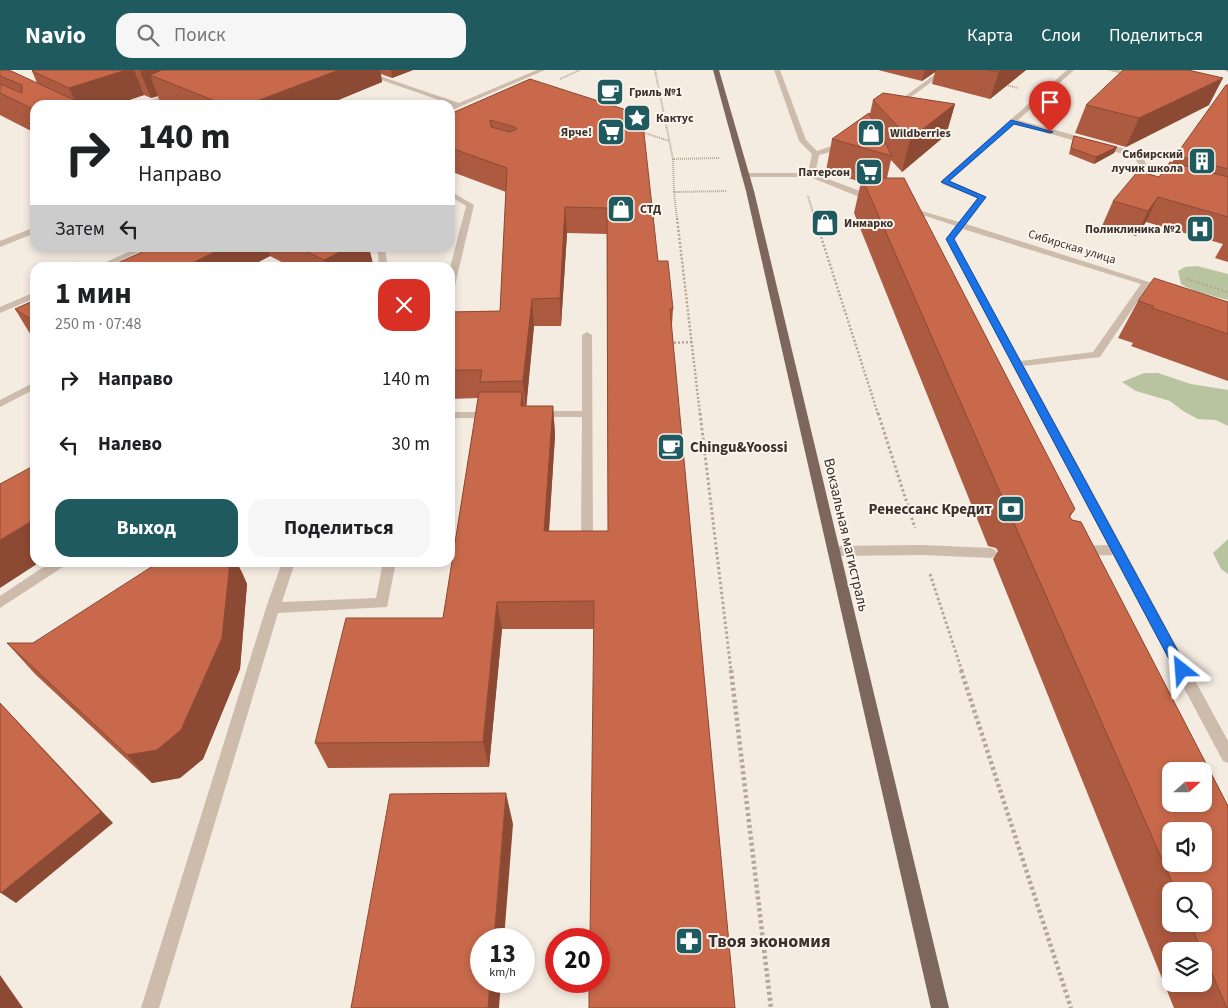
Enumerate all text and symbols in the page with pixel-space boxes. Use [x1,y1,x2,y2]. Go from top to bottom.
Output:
search box [116,13,466,58]
text: Navio [25,18,86,53]
icon: search [134,21,162,49]
text: Поиск [174,22,225,49]
text: Карта [967,23,1013,48]
text: Слои [1041,23,1081,48]
text: Поделиться [1109,23,1203,48]
cafe icon: Гриль №1 [595,77,625,107]
pin [1029,81,1071,132]
place label: Гриль №1 [629,84,682,101]
icon: arrive [1036,88,1064,116]
place icon: Кактус [622,103,652,133]
place label: Кактус [656,110,694,127]
text: 140 m [138,112,230,162]
supermarket icon: Ярче! [596,117,626,147]
shop icon: Wildberries [856,118,886,148]
icon: right [55,120,120,185]
place label: Ярче! [561,124,592,141]
place label: Wildberries [890,125,951,142]
place label: Сибирский лучик школа [1112,146,1183,177]
building icon: Сибирский лучик школа [1187,146,1217,176]
supermarket icon: Патерсон [854,157,884,187]
text: Направо [138,158,222,190]
place label: Патерсон [798,164,850,181]
shop icon: СТД [606,194,636,224]
place label: СТД [640,201,661,218]
shop icon: Инмарко [810,208,840,238]
hospital icon: Поликлиника №2 [1185,214,1215,244]
icon: left [115,215,143,243]
place label: Инмарко [844,215,893,232]
text: Затем [55,216,105,243]
place label: Поликлиника №2 [1085,221,1181,238]
street label: Сибирская улица [1026,226,1118,268]
text: 1 мин [55,272,132,315]
button: close [378,279,430,331]
text: 250 m · 07:48 [55,313,142,335]
icon: right [55,366,83,394]
text: Направо [98,366,173,393]
text: 140 m [382,366,430,393]
icon: left [55,431,83,459]
text: Налево [98,431,162,458]
text: 30 m [392,431,430,458]
cafe icon: Chingu&Yoossi [656,432,686,462]
place label: Chingu&Yoossi [690,437,788,458]
street label: Вокзальная магистраль [818,456,874,614]
bank icon: Ренессанс Кредит [996,494,1026,524]
button: Выход [55,499,238,557]
button: Поделиться [248,499,430,557]
place label: Ренессанс Кредит [869,499,992,520]
position arrow [1155,643,1207,695]
north arrow [1162,762,1212,812]
map controls [1162,762,1212,992]
button: sound [1162,822,1212,872]
button: search [1162,882,1212,932]
pharmacy icon: Твоя экономия [674,926,704,956]
speed limit sign: 20 [545,928,610,993]
place label: Твоя экономия [708,929,830,954]
text: 13 [489,936,516,972]
button: layers [1162,942,1212,992]
text: km/h [489,964,516,981]

